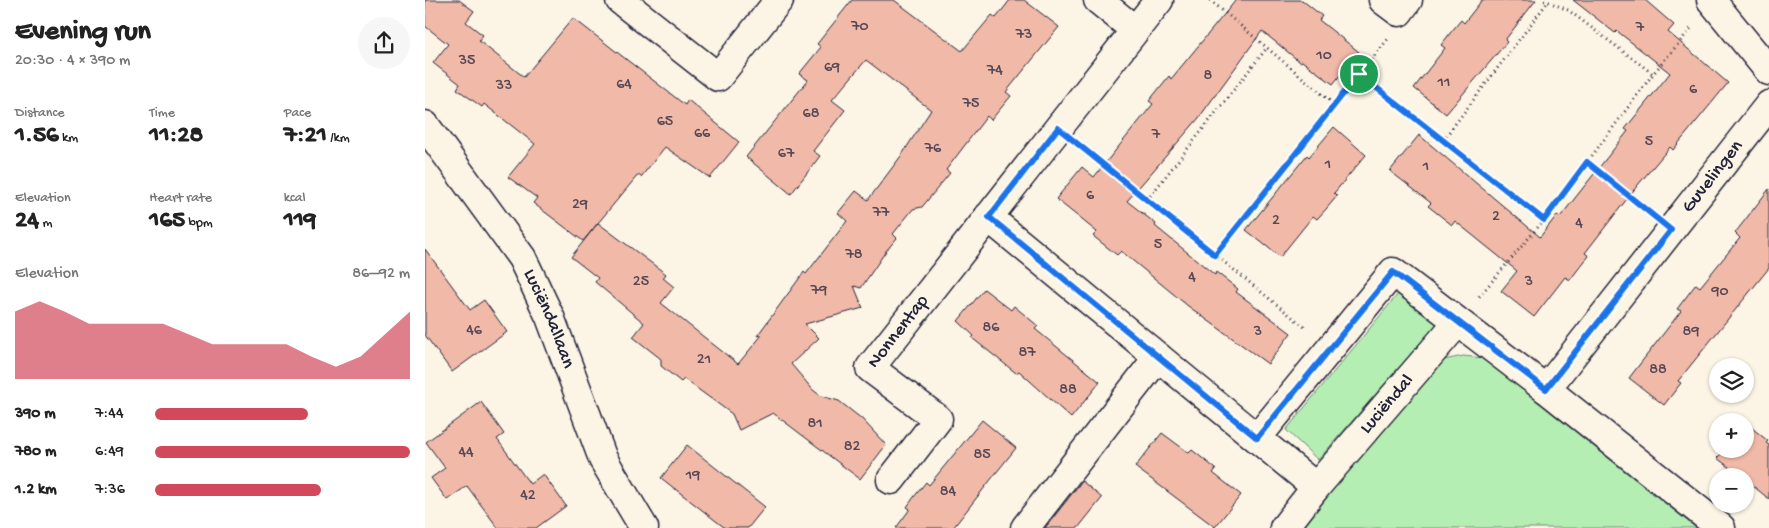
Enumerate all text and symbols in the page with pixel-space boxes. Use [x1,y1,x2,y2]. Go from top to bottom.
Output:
text: Evening run [15,16,151,49]
button: share [358,17,410,69]
house number: 70 [850,18,869,37]
house number: 7 [1635,19,1645,38]
house number: 73 [1015,26,1032,45]
house number: 10 [1315,47,1332,66]
text: 20:30 · 4 × 390 m [15,52,130,71]
house number: 35 [458,52,475,71]
pin [1338,53,1380,95]
house number: 69 [824,59,840,78]
icon: arrive [1345,60,1373,88]
house number: 74 [986,62,1003,81]
house number: 8 [1204,67,1213,86]
house number: 11 [1437,74,1450,93]
house number: 64 [616,76,632,95]
house number: 33 [495,77,512,96]
house number: 6 [1689,81,1698,100]
house number: 75 [962,95,979,114]
text: Distance [15,105,64,122]
text: Time [149,105,175,122]
text: Pace [284,105,311,122]
house number: 68 [803,105,820,124]
house number: 65 [657,113,673,132]
text: 1.56 [15,122,59,151]
text: 11:28 [149,122,203,151]
text: 7:21 [284,122,327,151]
house number: 66 [694,125,711,144]
house number: 7 [1151,126,1161,145]
text: km [59,130,78,147]
text: /km [327,130,350,147]
house number: 5 [1645,133,1653,152]
street label: Guvelingen [1677,136,1748,218]
house number: 76 [924,140,942,159]
house number: 67 [778,145,795,164]
house number: 1 [1324,156,1331,175]
house number: 1 [1422,158,1429,177]
house number: 6 [1086,187,1095,206]
text: Elevation [15,190,71,207]
text: Heart rate [149,190,212,207]
text: kcal [284,190,306,207]
house number: 29 [572,196,588,215]
house number: 77 [872,204,890,223]
text: 24 [15,207,39,236]
text: 165 [149,207,185,236]
text: 119 [284,207,316,236]
house number: 2 [1492,208,1500,227]
house number: 2 [1272,212,1280,231]
text: m [39,215,52,232]
text: bpm [185,215,213,232]
house number: 4 [1575,215,1583,234]
house number: 5 [1154,236,1162,255]
house number: 78 [844,246,863,265]
text: Elevation [15,265,79,284]
text: 86–92 m [352,265,410,284]
street label: Luciëndallaan [517,265,580,371]
house number: 4 [1188,269,1196,288]
house number: 25 [633,273,649,292]
house number: 3 [1524,273,1533,292]
house number: 79 [810,282,827,301]
house number: 90 [1710,283,1729,302]
street label: Nonnentap [863,290,935,373]
house number: 86 [983,319,1000,338]
house number: 46 [466,322,483,341]
house number: 3 [1253,323,1262,342]
house number: 89 [1683,323,1699,342]
house number: 87 [1018,344,1036,363]
house number: 21 [697,351,711,370]
map controls [1709,358,1754,513]
button: layers [1709,358,1754,403]
house number: 88 [1649,361,1667,380]
street label: Luciëndal [1355,370,1419,439]
house number: 88 [1059,381,1077,400]
text: 390 m [15,405,56,424]
text: 7:44 [95,405,123,424]
button: + [1709,413,1754,458]
house number: 81 [807,415,823,434]
house number: 82 [844,438,860,457]
text: 780 m [15,443,56,462]
text: 6:49 [95,443,124,462]
house number: 44 [458,444,474,463]
house number: 85 [973,446,991,465]
house number: 19 [685,467,700,486]
button: − [1709,468,1754,513]
text: 1.2 km [15,481,57,500]
text: 7:36 [95,481,125,500]
house number: 84 [940,483,957,502]
house number: 42 [520,487,536,506]

